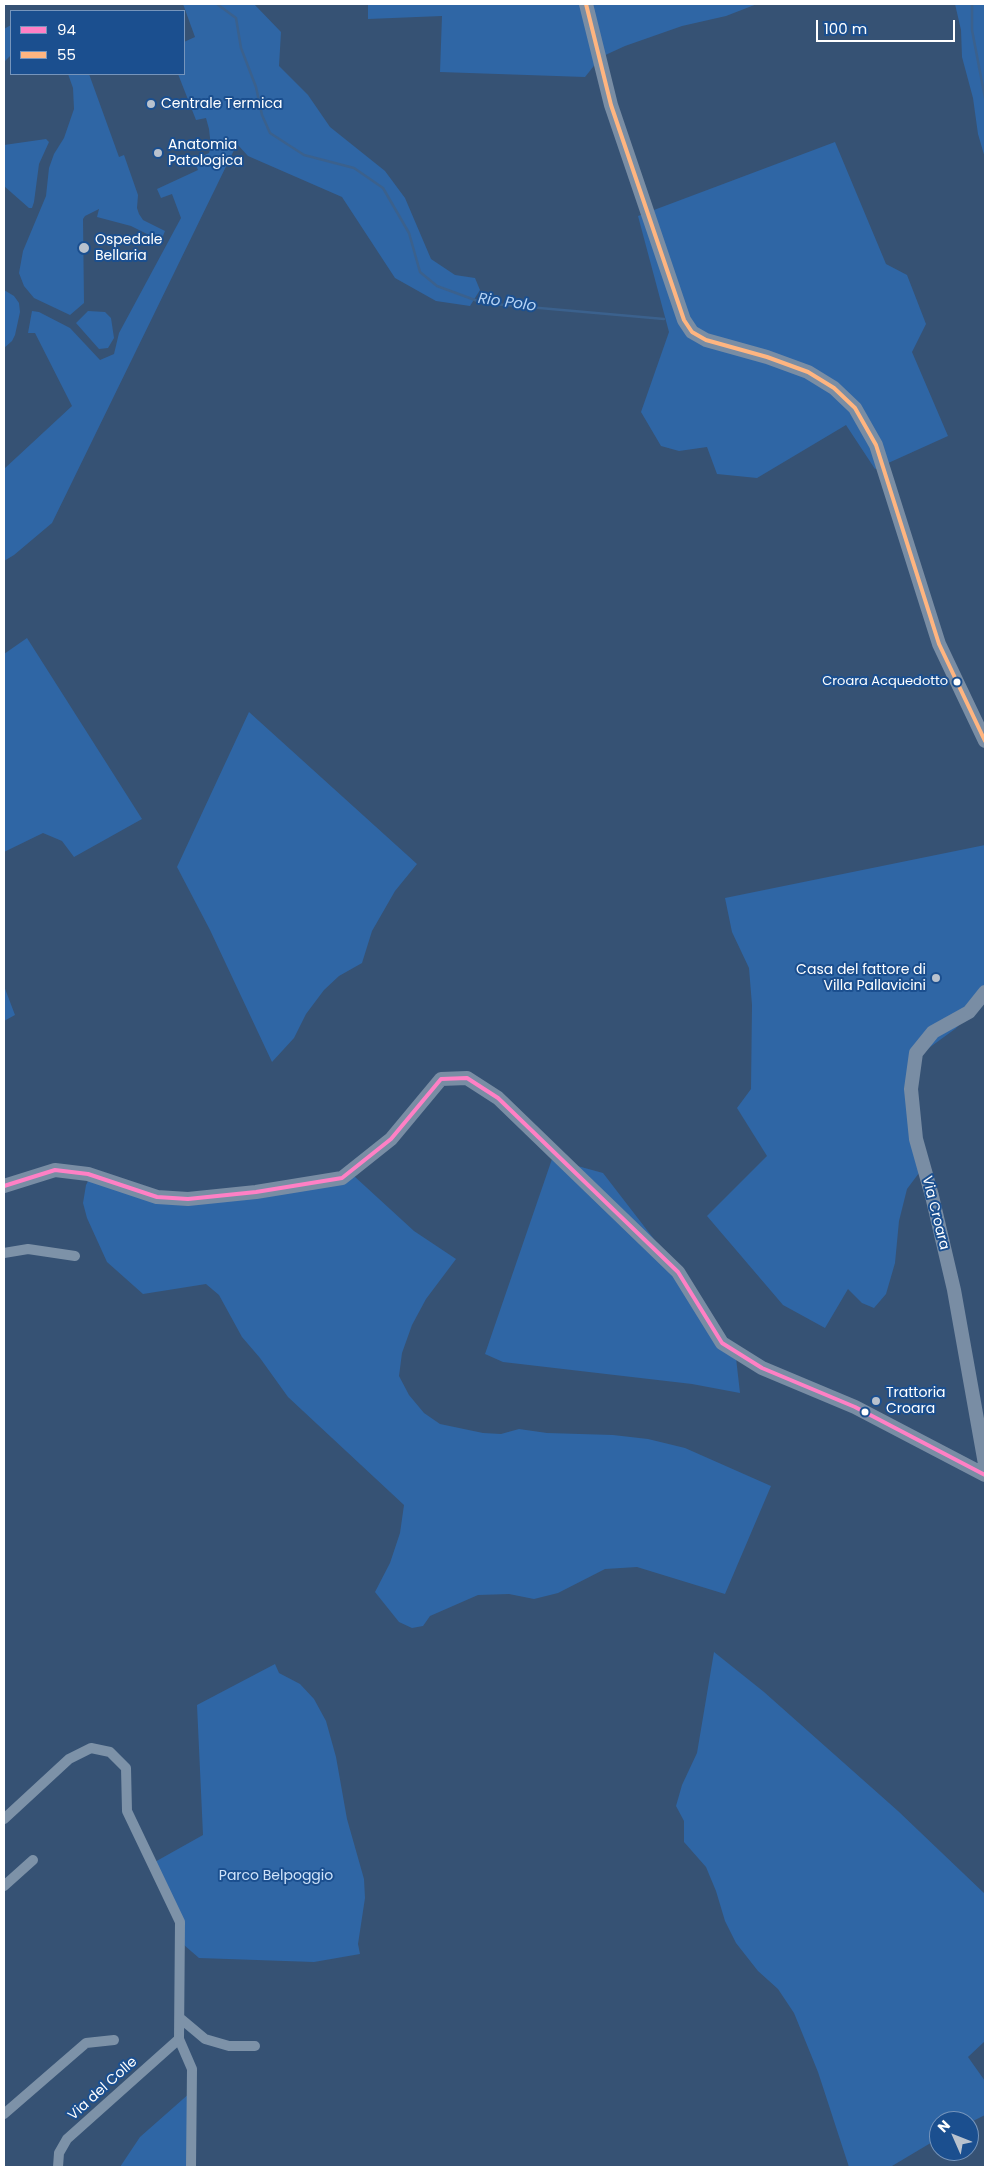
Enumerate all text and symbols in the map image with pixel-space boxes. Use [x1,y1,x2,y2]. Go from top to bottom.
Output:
legend [10,10,185,75]
scale bar [819,10,958,42]
text: 100 m [824,18,867,39]
text: 94 [57,19,76,40]
text: 55 [57,44,76,65]
place label: Centrale Termica [161,96,282,112]
marker: Centrale Termica [145,98,157,110]
place label: Anatomia Patologica [168,137,243,170]
marker: Anatomia Patologica [152,147,164,159]
place label: Ospedale Bellaria [95,232,163,264]
marker: Ospedale Bellaria [77,241,91,255]
water label: Rio Polo [477,290,537,316]
place label: Croara Acquedotto [822,674,948,690]
marker: Croara Acquedotto [952,677,962,687]
place label: Casa del fattore di Villa Pallavicini [796,962,926,994]
marker: Casa del fattore di Villa Pallavicini [930,972,942,984]
street label: Via Croara [918,1174,952,1252]
place label: Trattoria Croara [886,1385,946,1418]
marker: Trattoria Croara [870,1395,882,1407]
unlabelled marker [860,1407,870,1417]
park label: Parco Belpoggio [219,1868,333,1884]
street label: Via del Colle [65,2054,141,2124]
north arrow [929,2111,979,2161]
text: N [933,2116,955,2137]

